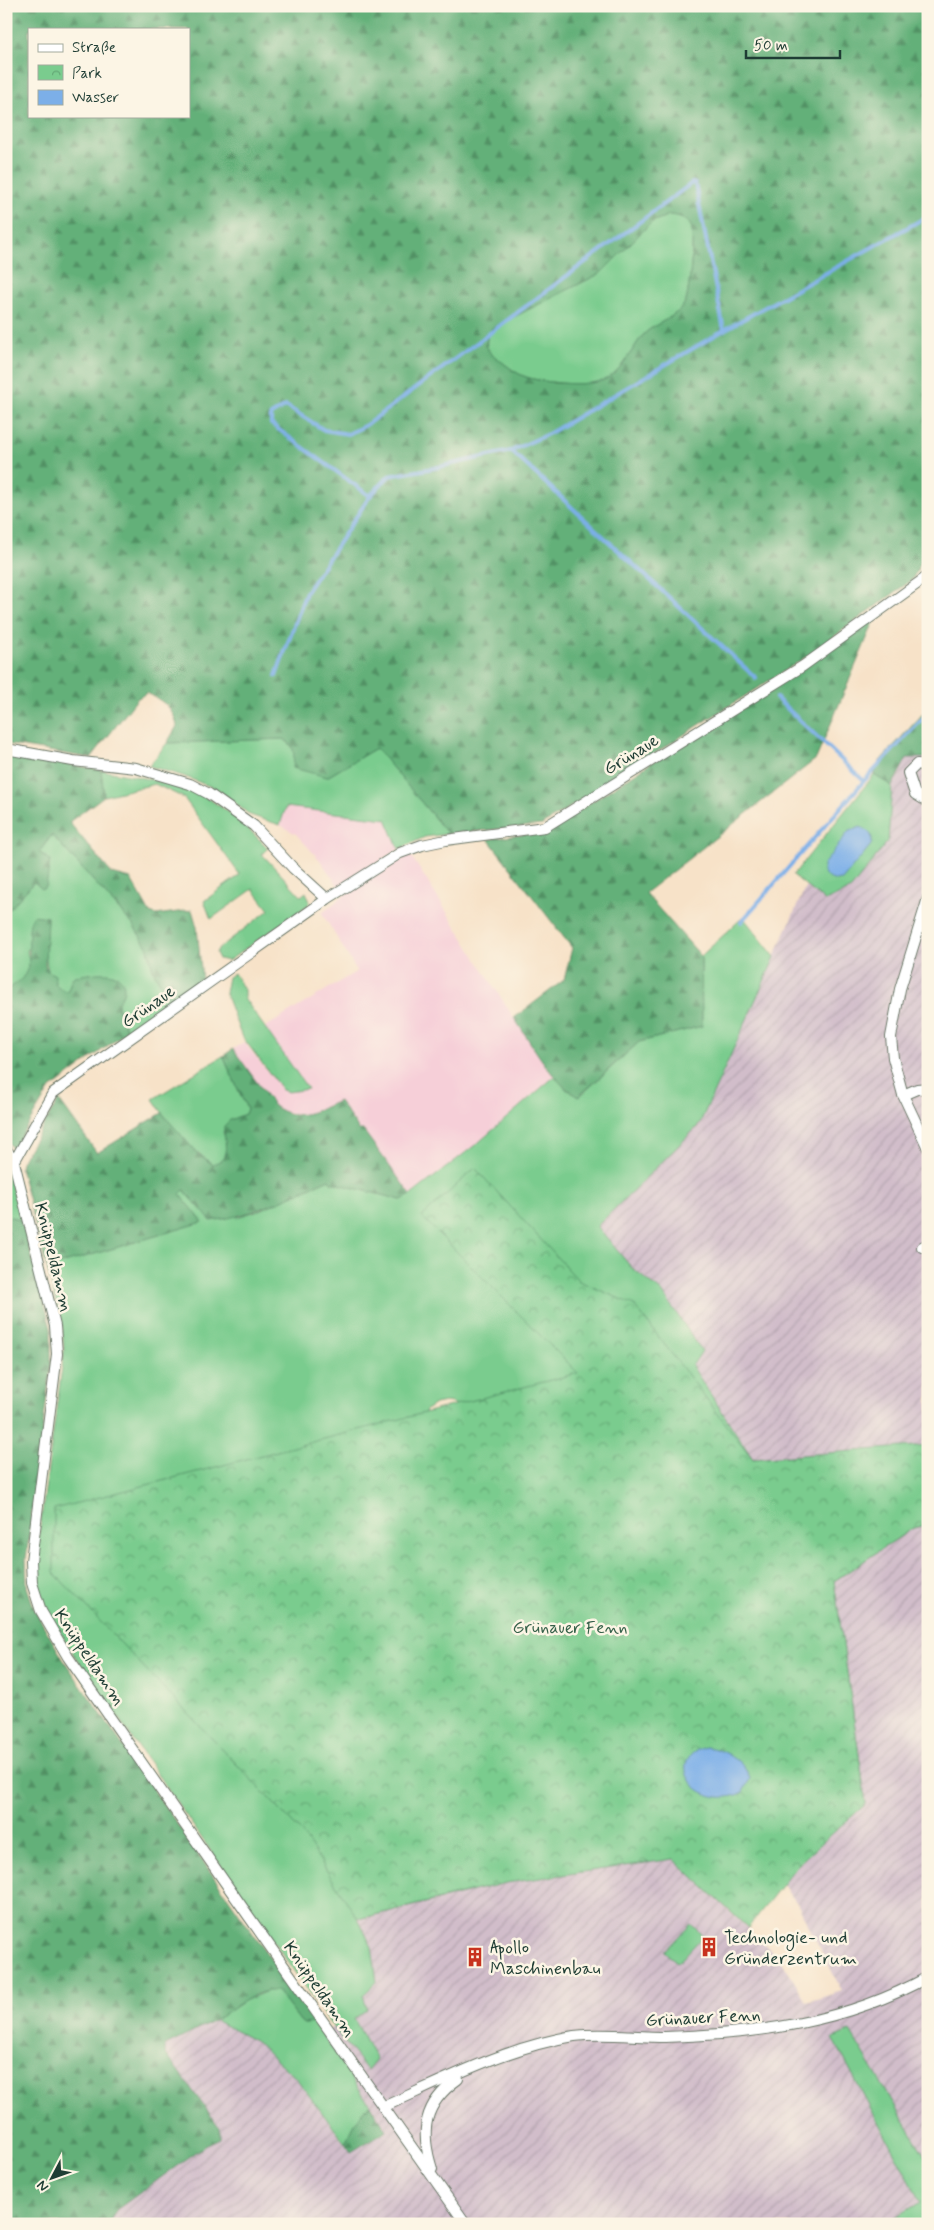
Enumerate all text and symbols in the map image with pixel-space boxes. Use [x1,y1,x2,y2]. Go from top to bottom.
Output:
legend [28,28,190,118]
scale bar [746,28,840,60]
text: 50 m [754,36,788,56]
text: Straße [72,38,116,58]
text: Park [72,64,102,84]
text: Wasser [72,88,119,108]
street label: Grünaue [599,729,664,781]
street label: Grünaue [117,980,180,1034]
street label: Knüppeldamm [28,1200,78,1314]
street label: Knüppeldamm [48,1604,130,1711]
park label: Grünauer Fenn [512,1616,628,1640]
place label: Technologie- und Gründerzentrum [724,1926,857,1971]
place label: Apollo Maschinenbau [490,1936,601,1981]
building icon: Technologie- und Gründerzentrum [698,1936,720,1958]
street label: Knüppeldamm [277,1937,361,2042]
building icon: Apollo Maschinenbau [464,1946,486,1968]
street label: Grünauer Fenn [645,2003,761,2033]
north arrow [28,2152,78,2202]
text: N [33,2176,53,2195]

